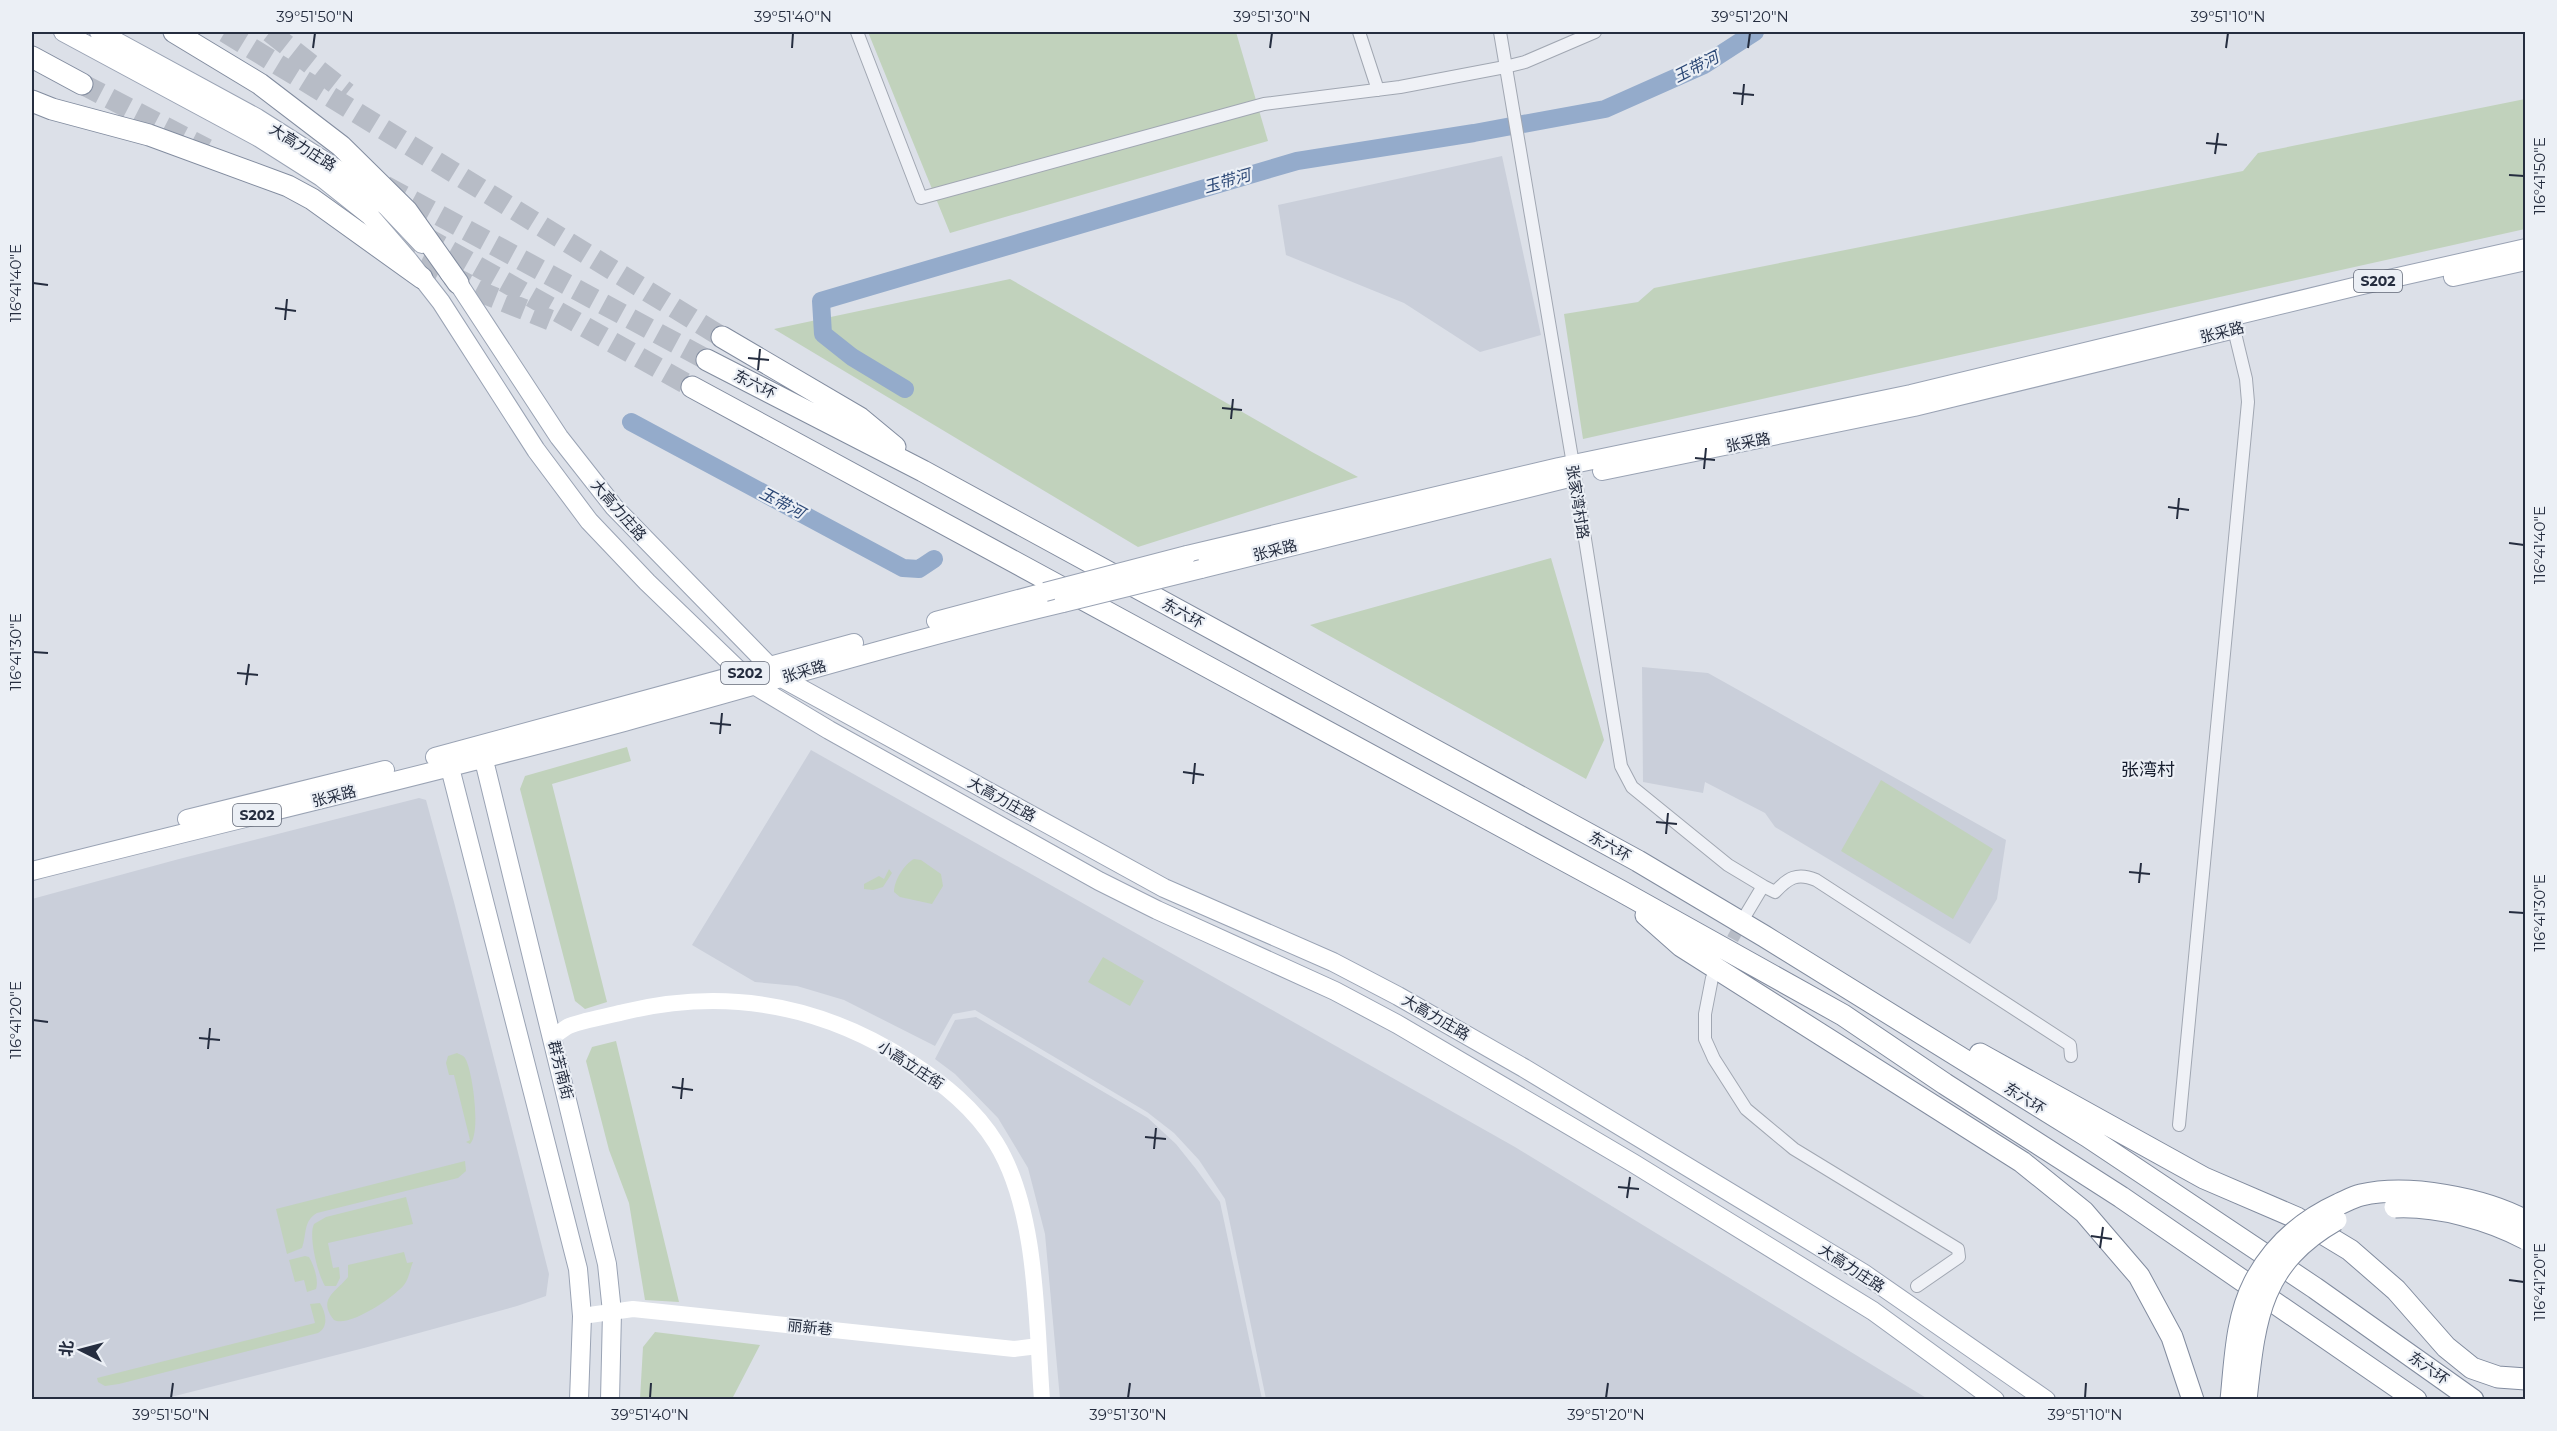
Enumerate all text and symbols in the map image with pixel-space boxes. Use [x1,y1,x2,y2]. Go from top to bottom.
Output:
text: 39°51'50"N [276,7,354,26]
text: 39°51'40"N [754,7,832,26]
text: 39°51'30"N [1233,7,1311,26]
text: 39°51'20"N [1711,7,1789,26]
text: 39°51'10"N [2191,7,2265,26]
water label: 玉带河 [1670,46,1724,86]
street label: 大高力庄路 [266,119,340,175]
text: 116°41'50"E [2530,137,2549,215]
water label: 玉带河 [1201,164,1256,197]
text: 116°41'40"E [6,244,25,322]
road number: S202 [2354,270,2402,292]
street label: 张采路 [2198,317,2246,347]
street label: 东六环 [731,365,779,403]
street label: 张采路 [1724,428,1772,456]
street label: 张家湾村路 [1563,463,1593,541]
street label: 大高力庄路 [587,475,651,545]
water label: 玉带河 [756,483,810,524]
text: 116°41'40"E [2530,506,2549,584]
street label: 张采路 [1251,535,1299,565]
street label: 东六环 [1159,594,1207,632]
text: 116°41'30"E [6,613,25,691]
street label: 张采路 [780,656,828,686]
road number: S202 [721,662,769,684]
district label: 张湾村 [2121,759,2175,781]
street label: 大高力庄路 [965,773,1039,825]
street label: 张采路 [310,781,358,811]
road number: S202 [233,804,281,826]
street label: 东六环 [1586,827,1634,865]
text: 116°41'30"E [2530,874,2549,952]
text: 116°41'20"E [6,981,25,1059]
street label: 大高力庄路 [1399,990,1473,1044]
street label: 小高立庄街 [874,1037,948,1093]
street label: 群芳南街 [545,1039,577,1101]
street label: 东六环 [2001,1078,2049,1118]
street label: 大高力庄路 [1815,1240,1889,1296]
text: 116°41'20"E [2530,1243,2549,1321]
street label: 丽新巷 [787,1315,833,1339]
north arrow [51,1320,111,1380]
text: 北 [56,1340,77,1357]
street label: 东六环 [2405,1347,2453,1389]
text: 39°51'50"N [132,1405,210,1424]
text: 39°51'40"N [611,1405,689,1424]
text: 39°51'30"N [1089,1405,1167,1424]
text: 39°51'20"N [1567,1405,1645,1424]
text: 39°51'10"N [2048,1405,2122,1424]

